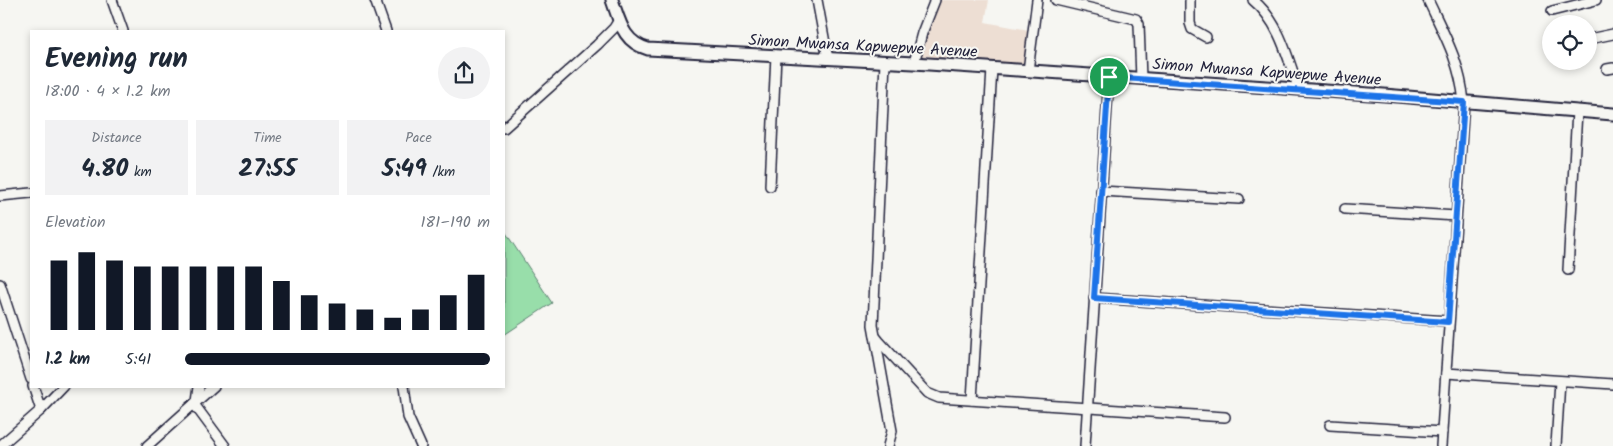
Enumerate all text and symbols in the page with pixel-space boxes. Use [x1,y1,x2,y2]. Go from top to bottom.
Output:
map controls [1542,15,1597,70]
button: locate [1542,15,1597,70]
street label: Simon Mwansa Kapwepwe Avenue [748,28,978,65]
text: Evening run [45,37,188,82]
button: share [438,47,490,99]
street label: Simon Mwansa Kapwepwe Avenue [1152,52,1382,93]
pin [1088,56,1130,98]
icon: arrive [1095,63,1123,91]
text: 18:00 · 4 × 1.2 km [45,79,170,104]
text: Distance [91,127,142,149]
text: Time [253,127,282,149]
text: Pace [405,127,432,149]
text: 4.80 [81,149,128,189]
text: 27:55 [239,149,296,189]
text: 5:49 [382,149,427,189]
text: km [128,161,152,183]
text: /km [427,161,455,183]
text: Elevation [45,210,106,235]
text: 181–190 m [421,210,490,235]
text: 1.2 km [45,347,90,372]
text: 5:41 [125,347,151,372]

